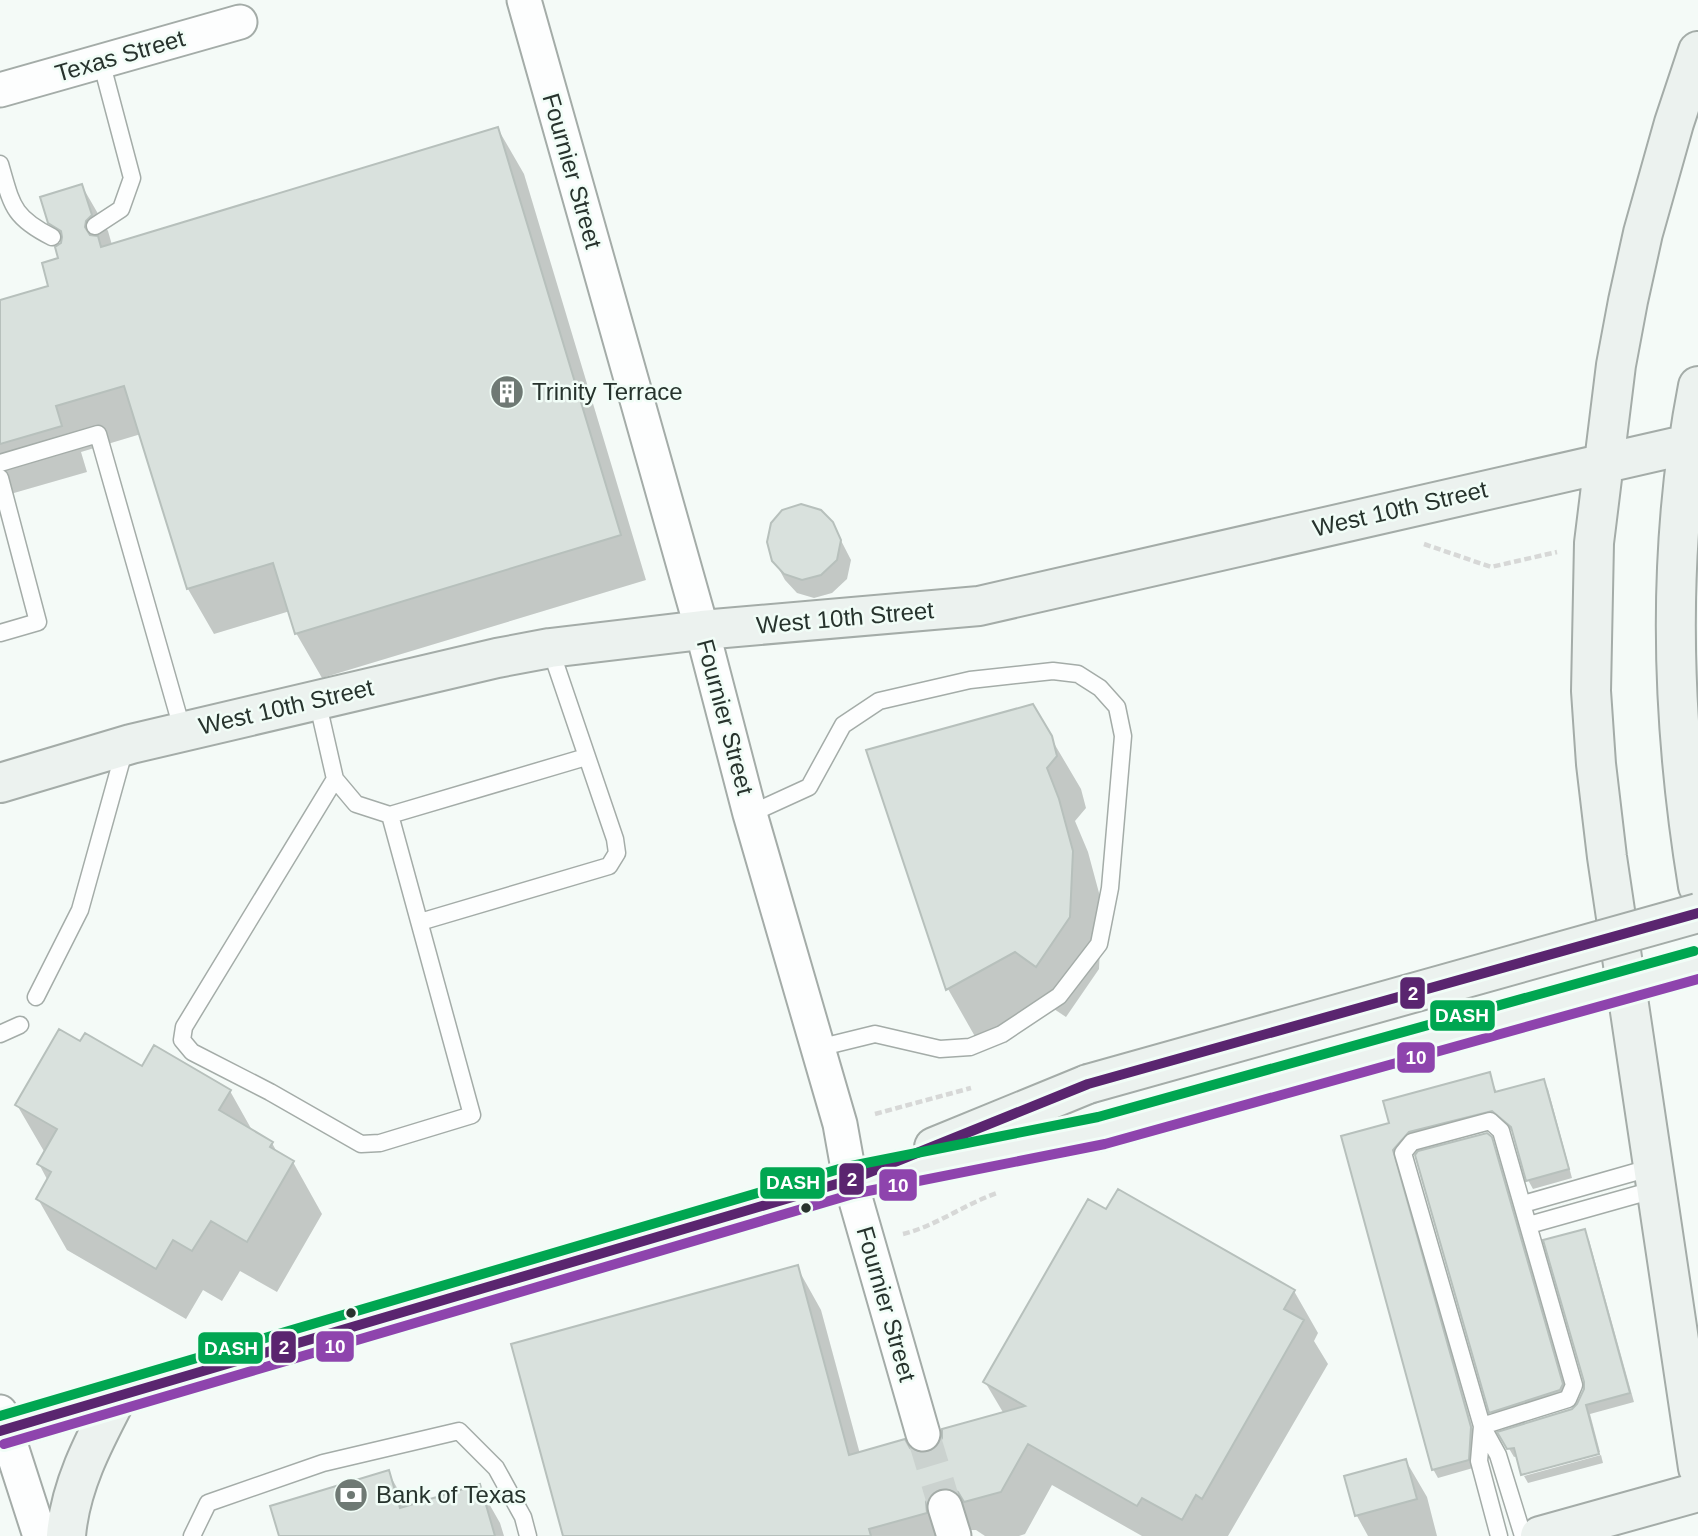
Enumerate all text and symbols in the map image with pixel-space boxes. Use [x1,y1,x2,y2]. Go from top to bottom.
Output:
street label: Texas Street [52,24,188,87]
street label: Fournier Street [537,90,608,252]
building icon: Trinity Terrace [488,373,526,411]
place label: Trinity Terrace [532,378,683,405]
street label: West 10th Street [1310,475,1490,542]
street label: West 10th Street [755,596,935,639]
street label: Fournier Street [692,636,759,798]
street label: West 10th Street [196,673,376,740]
line badge: 2 [1399,976,1426,1010]
text: 2 [1408,983,1418,1004]
line badge: DASH [1429,999,1496,1032]
text: DASH [1435,1005,1489,1026]
line badge: 10 [1396,1041,1436,1074]
text: 10 [1405,1047,1427,1068]
line badge: 2 [838,1162,865,1196]
line badge: DASH [759,1166,826,1200]
line badge: 10 [878,1168,918,1202]
text: 2 [847,1169,857,1190]
text: DASH [766,1172,820,1193]
text: 10 [887,1175,909,1196]
unlabelled marker [799,1201,813,1215]
street label: Fournier Street [851,1223,922,1385]
unlabelled marker [344,1306,358,1320]
line badge: 2 [270,1330,297,1364]
line badge: 10 [315,1330,355,1363]
line badge: DASH [197,1331,264,1365]
text: 10 [324,1336,346,1357]
text: 2 [279,1337,289,1358]
text: DASH [204,1338,258,1359]
bank icon: Bank of Texas [332,1476,370,1514]
place label: Bank of Texas [376,1481,526,1508]

